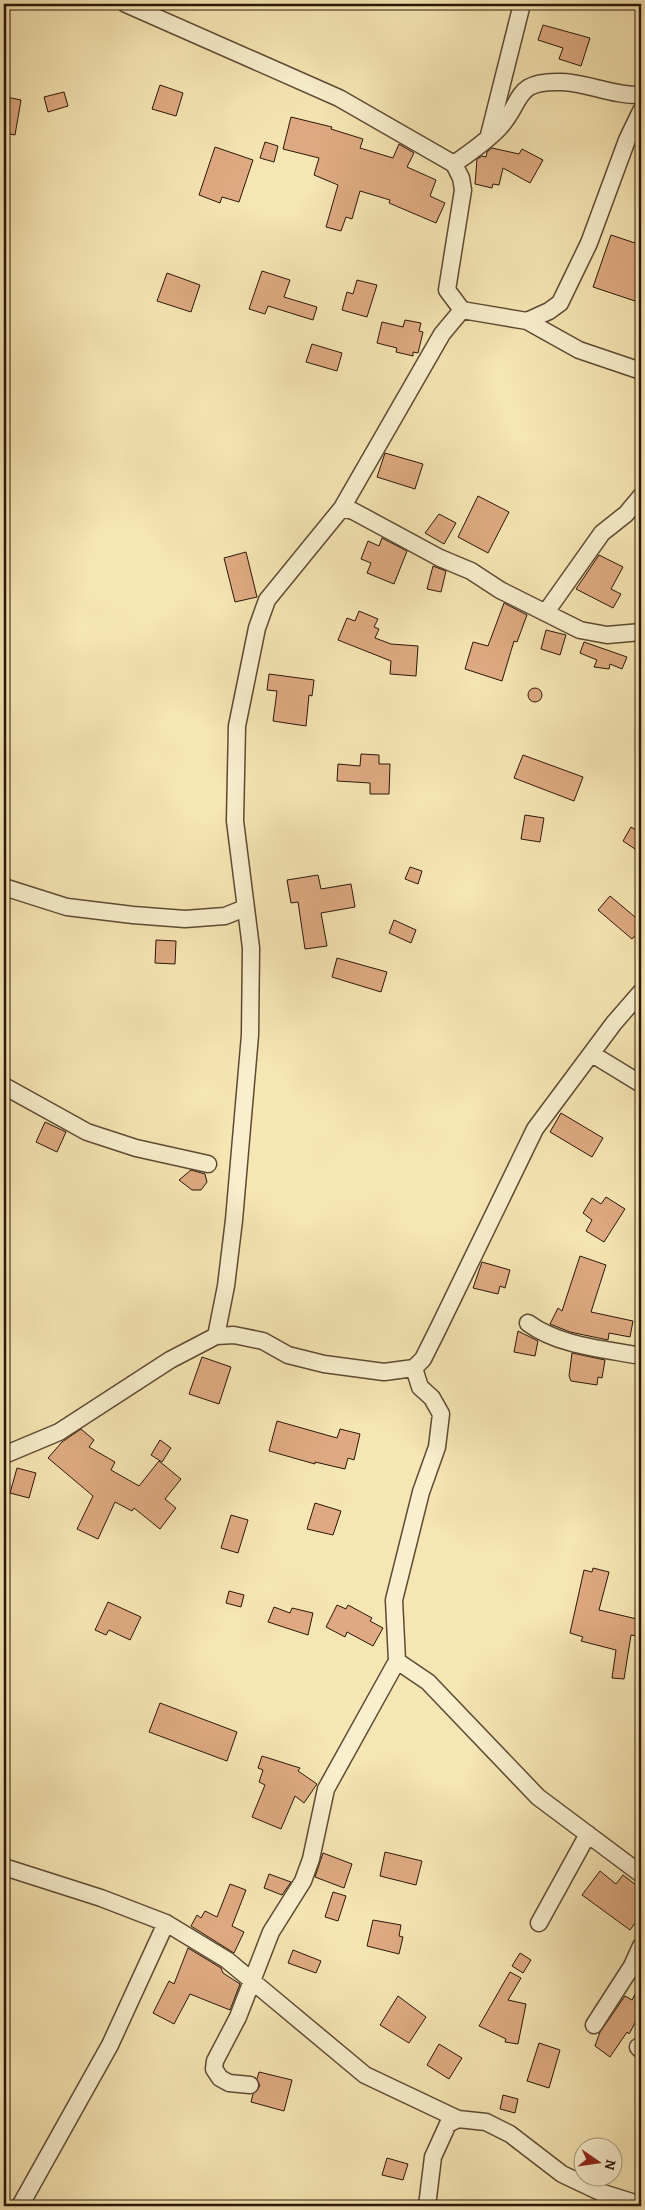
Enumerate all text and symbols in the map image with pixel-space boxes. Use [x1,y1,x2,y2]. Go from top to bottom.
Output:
north arrow [572,2138,622,2188]
text: N [600,2158,621,2172]

